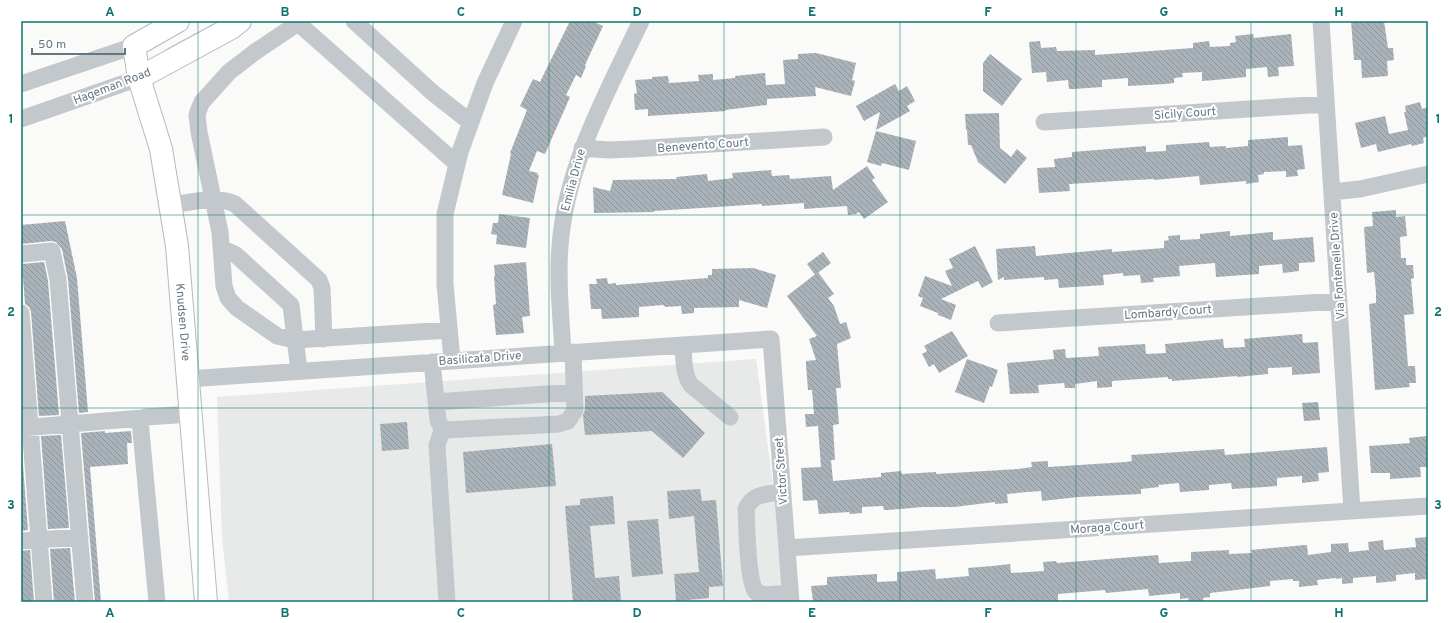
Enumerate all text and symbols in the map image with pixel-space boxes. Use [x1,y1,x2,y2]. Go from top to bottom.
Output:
text: A [105,5,115,21]
text: B [281,5,290,21]
text: C [457,5,465,21]
text: D [632,5,642,21]
text: E [808,5,816,21]
text: F [984,5,992,21]
text: G [1160,5,1169,21]
text: H [1334,5,1344,21]
scale bar [32,30,125,56]
text: 50 m [38,37,66,53]
street label: Hageman Road [71,65,153,109]
street label: Sicily Court [1153,104,1217,124]
text: 1 [8,112,14,128]
text: 1 [1435,112,1441,128]
street label: Benevento Court [657,135,749,157]
street label: Emilia Drive [558,147,590,213]
street label: Via Fontenelle Drive [1326,212,1350,320]
street label: Knudsen Drive [171,283,193,362]
street label: Lombardy Court [1124,302,1212,324]
text: 2 [7,305,15,321]
text: 2 [1434,305,1442,321]
street label: Basilicata Drive [438,348,522,370]
street label: Victor Street [772,436,792,506]
text: 3 [7,498,15,514]
text: 3 [1434,498,1442,514]
street label: Moraga Court [1070,517,1145,539]
text: A [105,606,115,622]
text: B [281,606,290,622]
text: C [457,606,465,622]
text: D [632,606,642,622]
text: E [808,606,816,622]
text: F [984,606,992,622]
text: G [1160,606,1169,622]
text: H [1334,606,1344,622]

